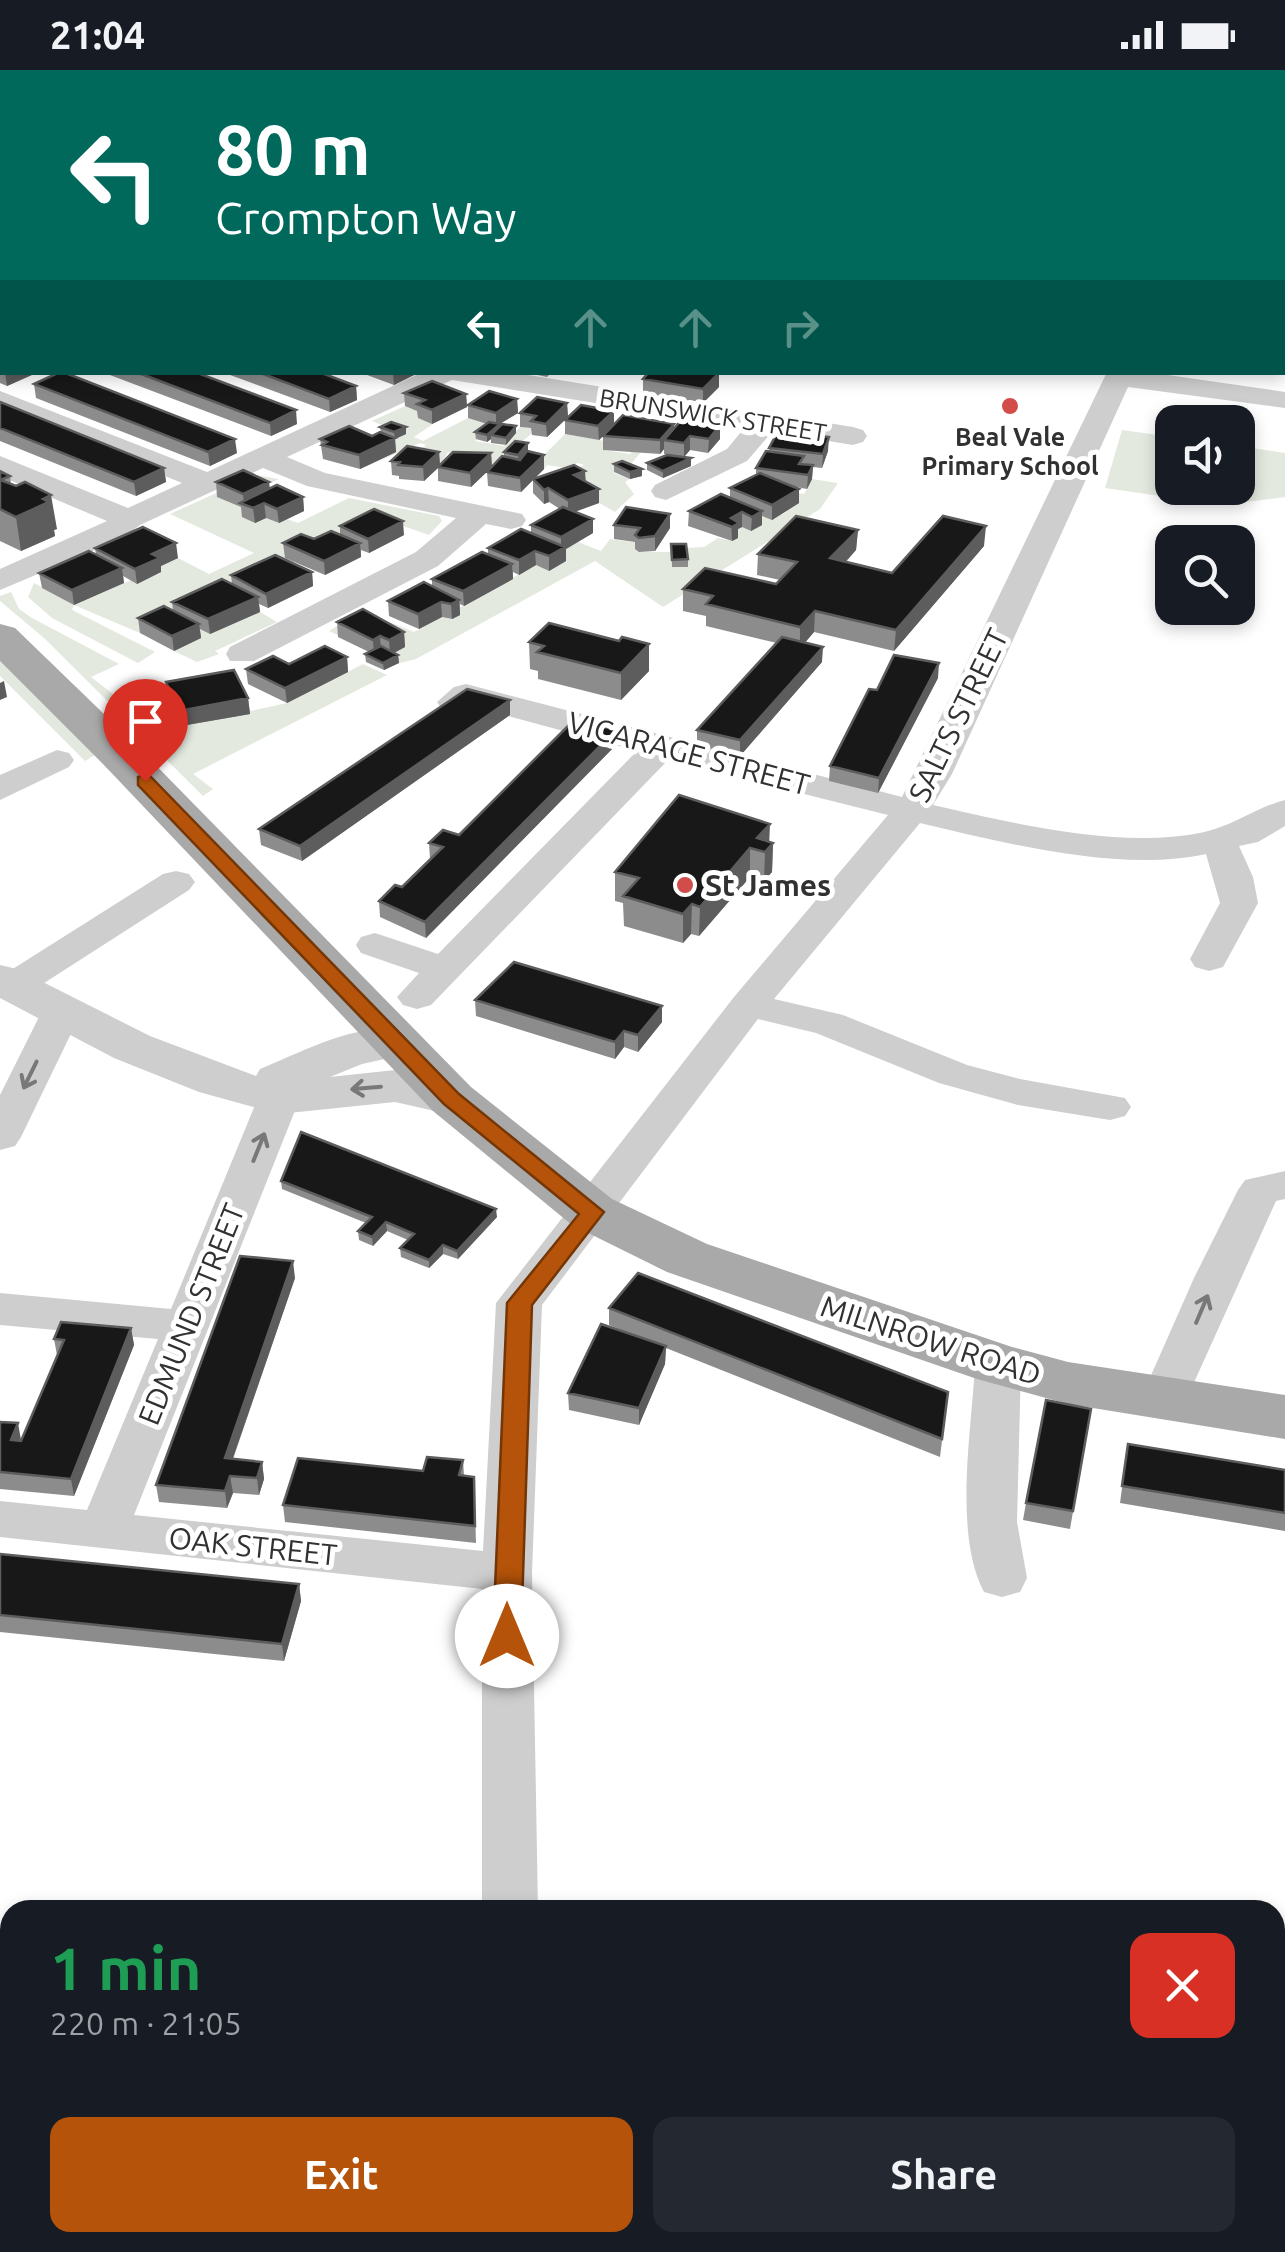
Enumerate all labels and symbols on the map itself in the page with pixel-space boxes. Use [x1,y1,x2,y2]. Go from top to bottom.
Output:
street label: BRUNSWICK STREET [597,383,829,447]
marker: Beal Vale Primary School [999,395,1021,417]
place label: Beal Vale Primary School [921,423,1099,480]
street label: SALTS STREET [901,623,1015,807]
pin [103,679,188,782]
street label: VICARAGE STREET [564,704,814,802]
place label: St James [705,868,831,902]
marker: St James [674,874,696,896]
one-way arrow [20,1059,39,1089]
one-way arrow [350,1078,382,1097]
one-way arrow [251,1132,269,1163]
street label: EDMUND STREET [131,1198,251,1430]
street label: MILNROW ROAD [817,1288,1045,1392]
one-way arrow [1194,1294,1212,1325]
street label: OAK STREET [167,1520,339,1572]
position arrow [455,1584,559,1688]

